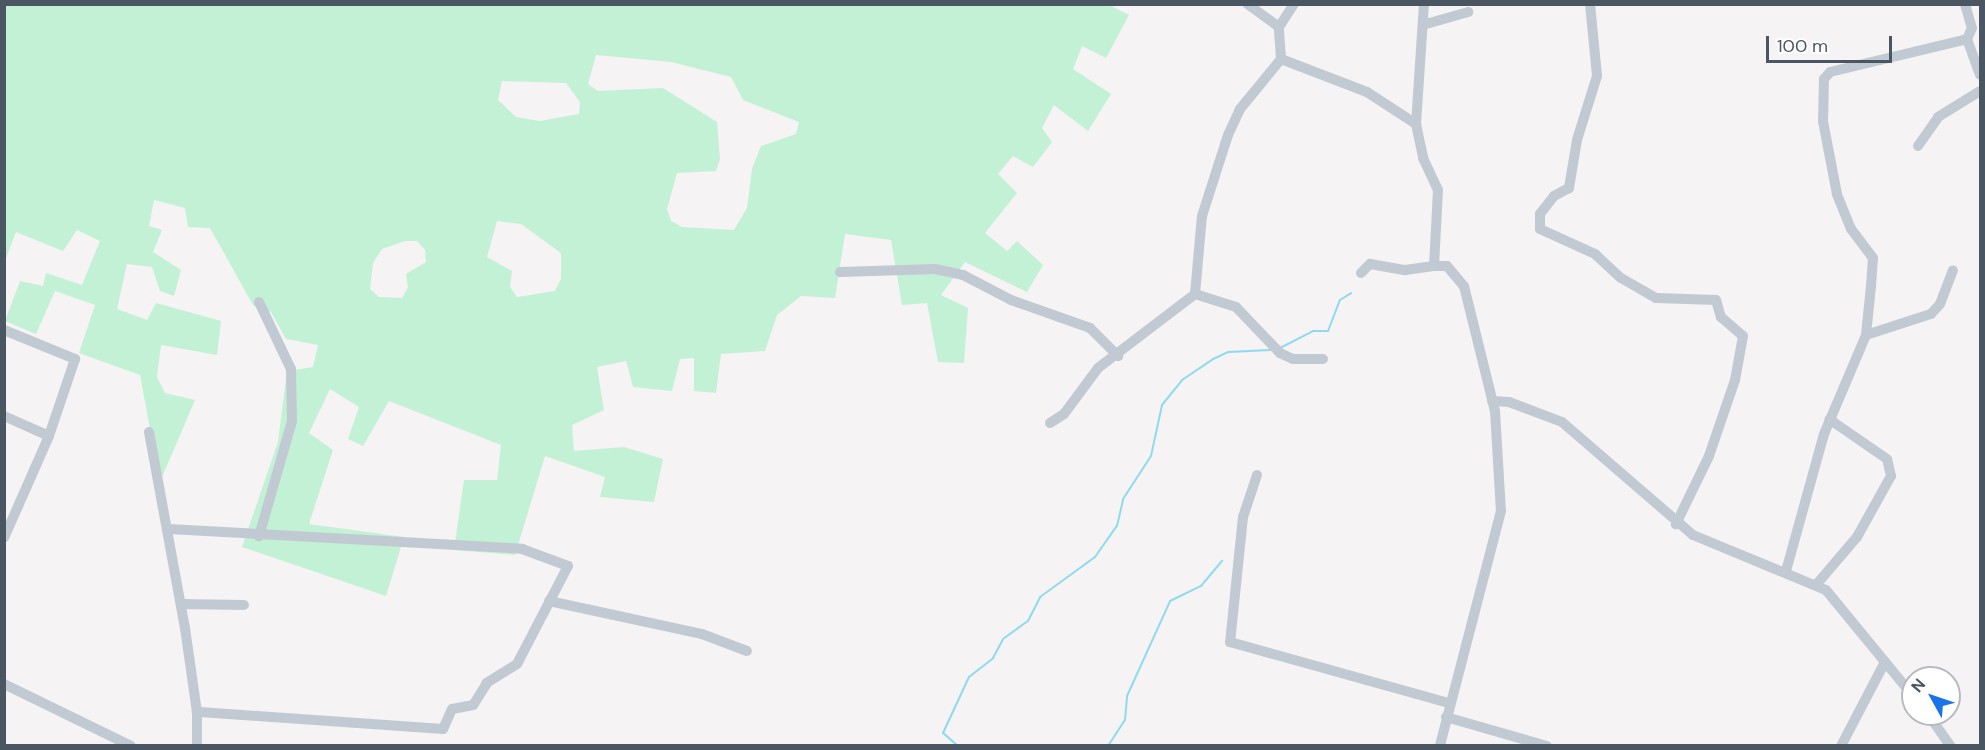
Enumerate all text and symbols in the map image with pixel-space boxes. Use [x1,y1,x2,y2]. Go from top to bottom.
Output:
scale bar [1769,24,1895,62]
text: 100 m [1777,34,1828,58]
north arrow [1901,666,1961,726]
text: N [1907,674,1930,697]

